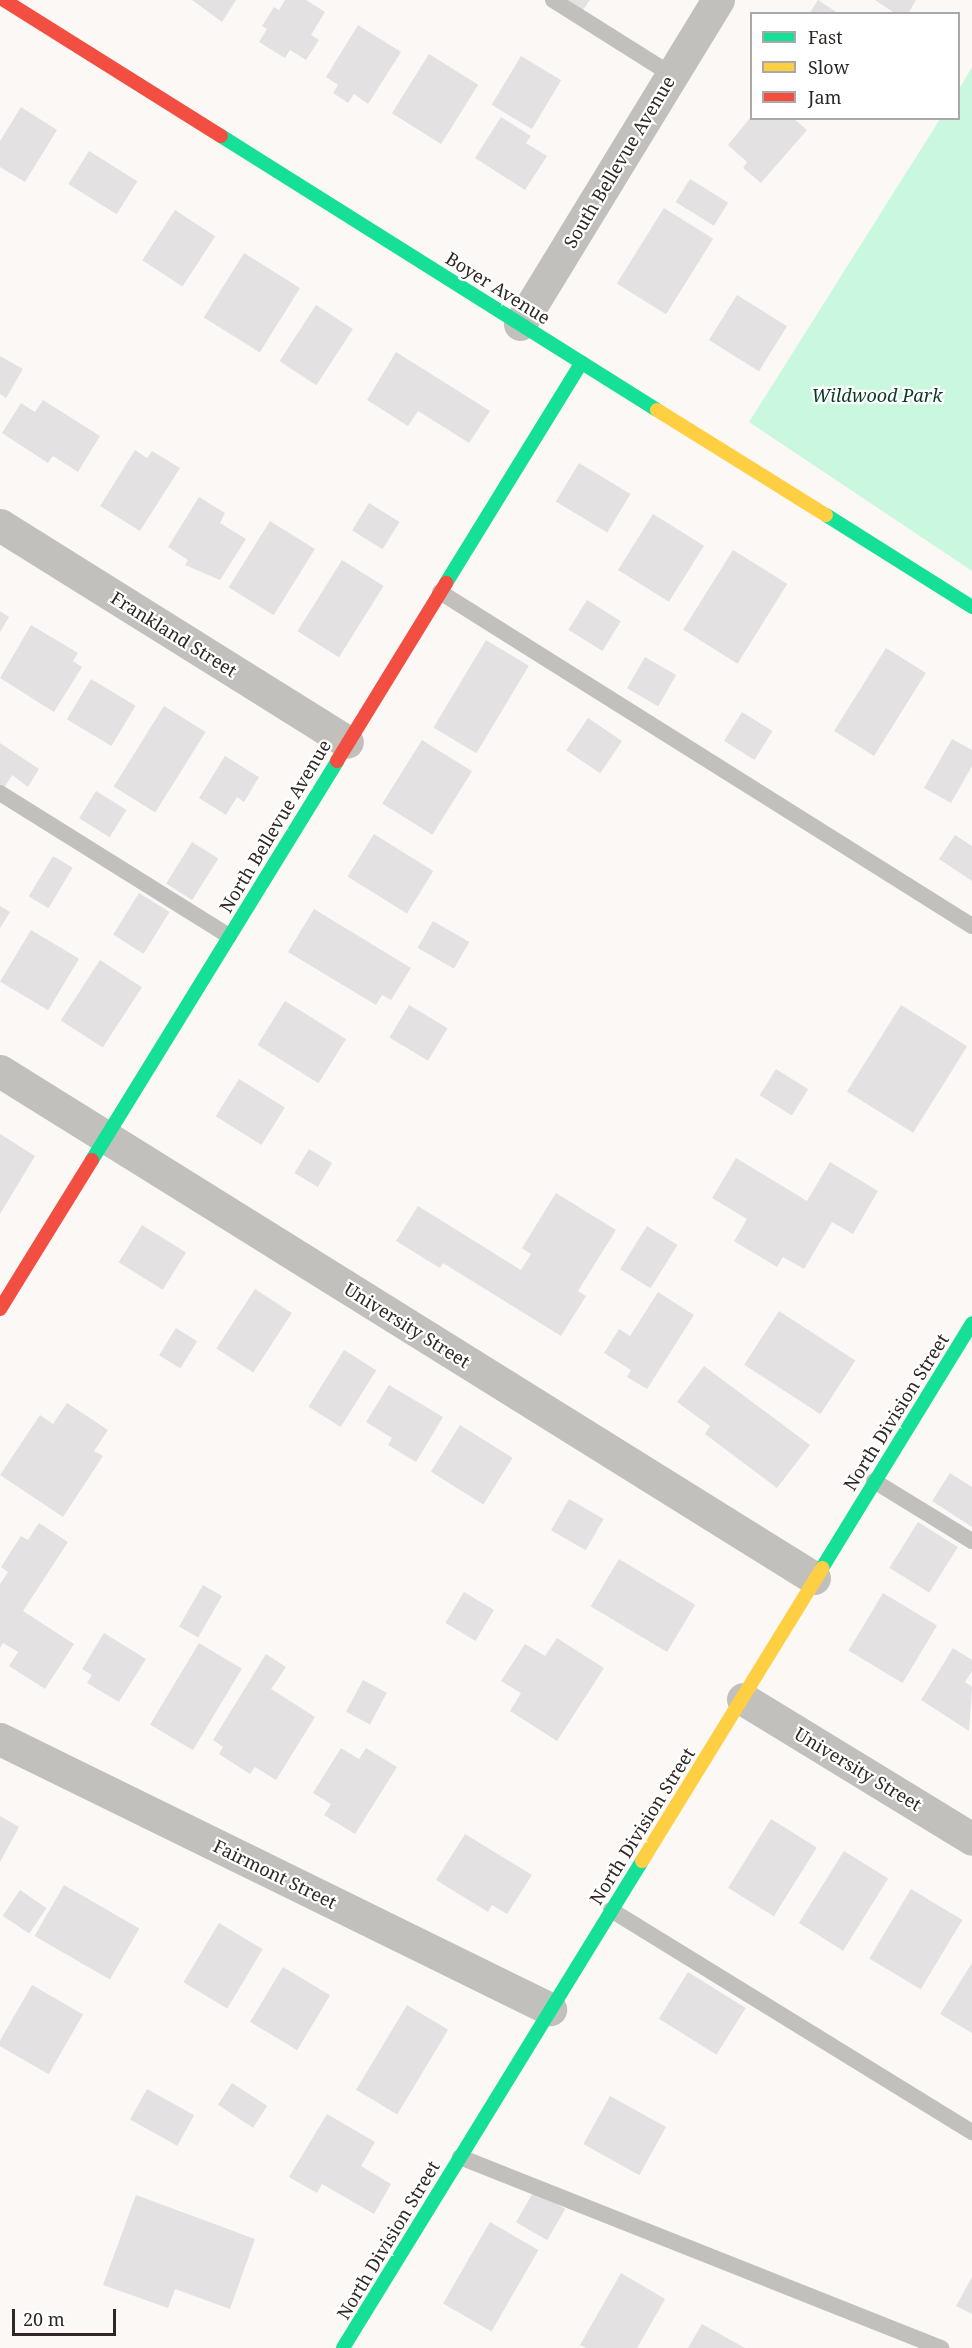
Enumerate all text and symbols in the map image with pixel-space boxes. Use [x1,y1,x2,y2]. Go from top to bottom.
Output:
legend [750,12,960,120]
text: Fast [808,25,843,49]
text: Slow [808,55,849,79]
street label: South Bellevue Avenue [559,72,679,252]
text: Jam [808,85,842,109]
street label: Boyer Avenue [442,247,554,329]
park label: Wildwood Park [812,384,942,406]
street label: Frankland Street [107,587,241,681]
street label: North Bellevue Avenue [215,736,335,916]
street label: University Street [340,1278,474,1372]
street label: North Division Street [839,1330,953,1494]
street label: University Street [791,1723,925,1815]
street label: North Division Street [585,1744,699,1908]
street label: Fairmont Street [210,1835,340,1913]
street label: North Division Street [332,2157,444,2323]
scale bar [15,2297,118,2335]
text: 20 m [23,2307,65,2331]

